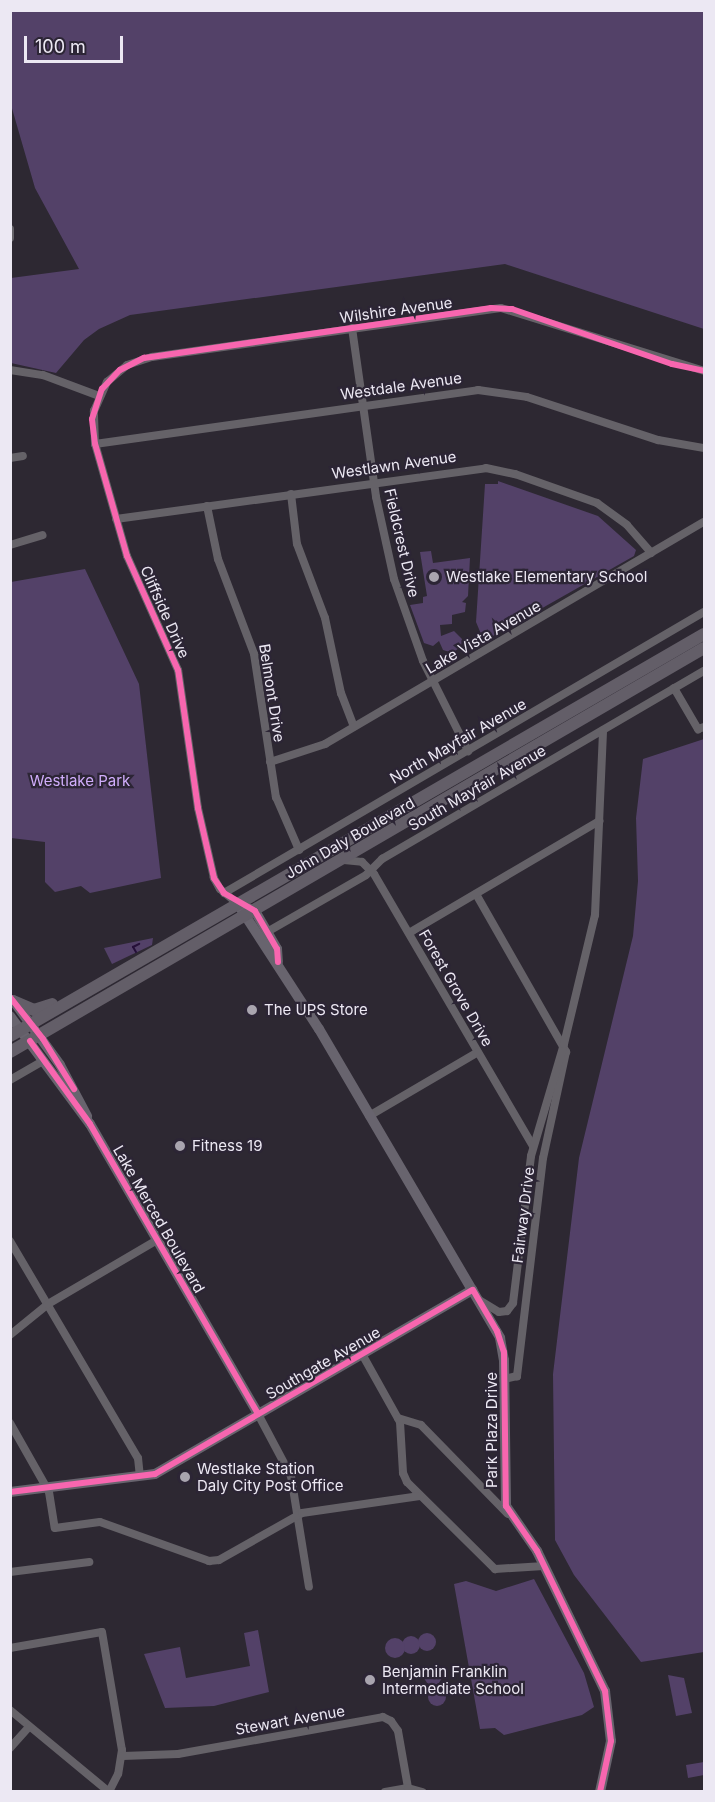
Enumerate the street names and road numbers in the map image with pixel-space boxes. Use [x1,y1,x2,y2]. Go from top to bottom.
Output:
street label: Wilshire Avenue [339,293,453,327]
street label: Westdale Avenue [339,369,463,403]
street label: Westlawn Avenue [331,447,457,483]
street label: Fieldcrest Drive [381,487,423,599]
street label: Cliffside Drive [137,563,193,661]
street label: Lake Vista Avenue [422,597,544,677]
street label: Belmont Drive [255,642,289,744]
street label: North Mayfair Avenue [387,695,529,787]
street label: South Mayfair Avenue [405,741,549,835]
street label: John Daly Boulevard [282,794,418,882]
street label: Forest Grove Drive [415,926,497,1050]
street label: Lake Merced Boulevard [109,1142,209,1296]
street label: Fairway Drive [508,1166,538,1264]
street label: Southgate Avenue [263,1323,383,1403]
street label: Park Plaza Drive [483,1372,501,1488]
street label: Stewart Avenue [234,1701,346,1739]

